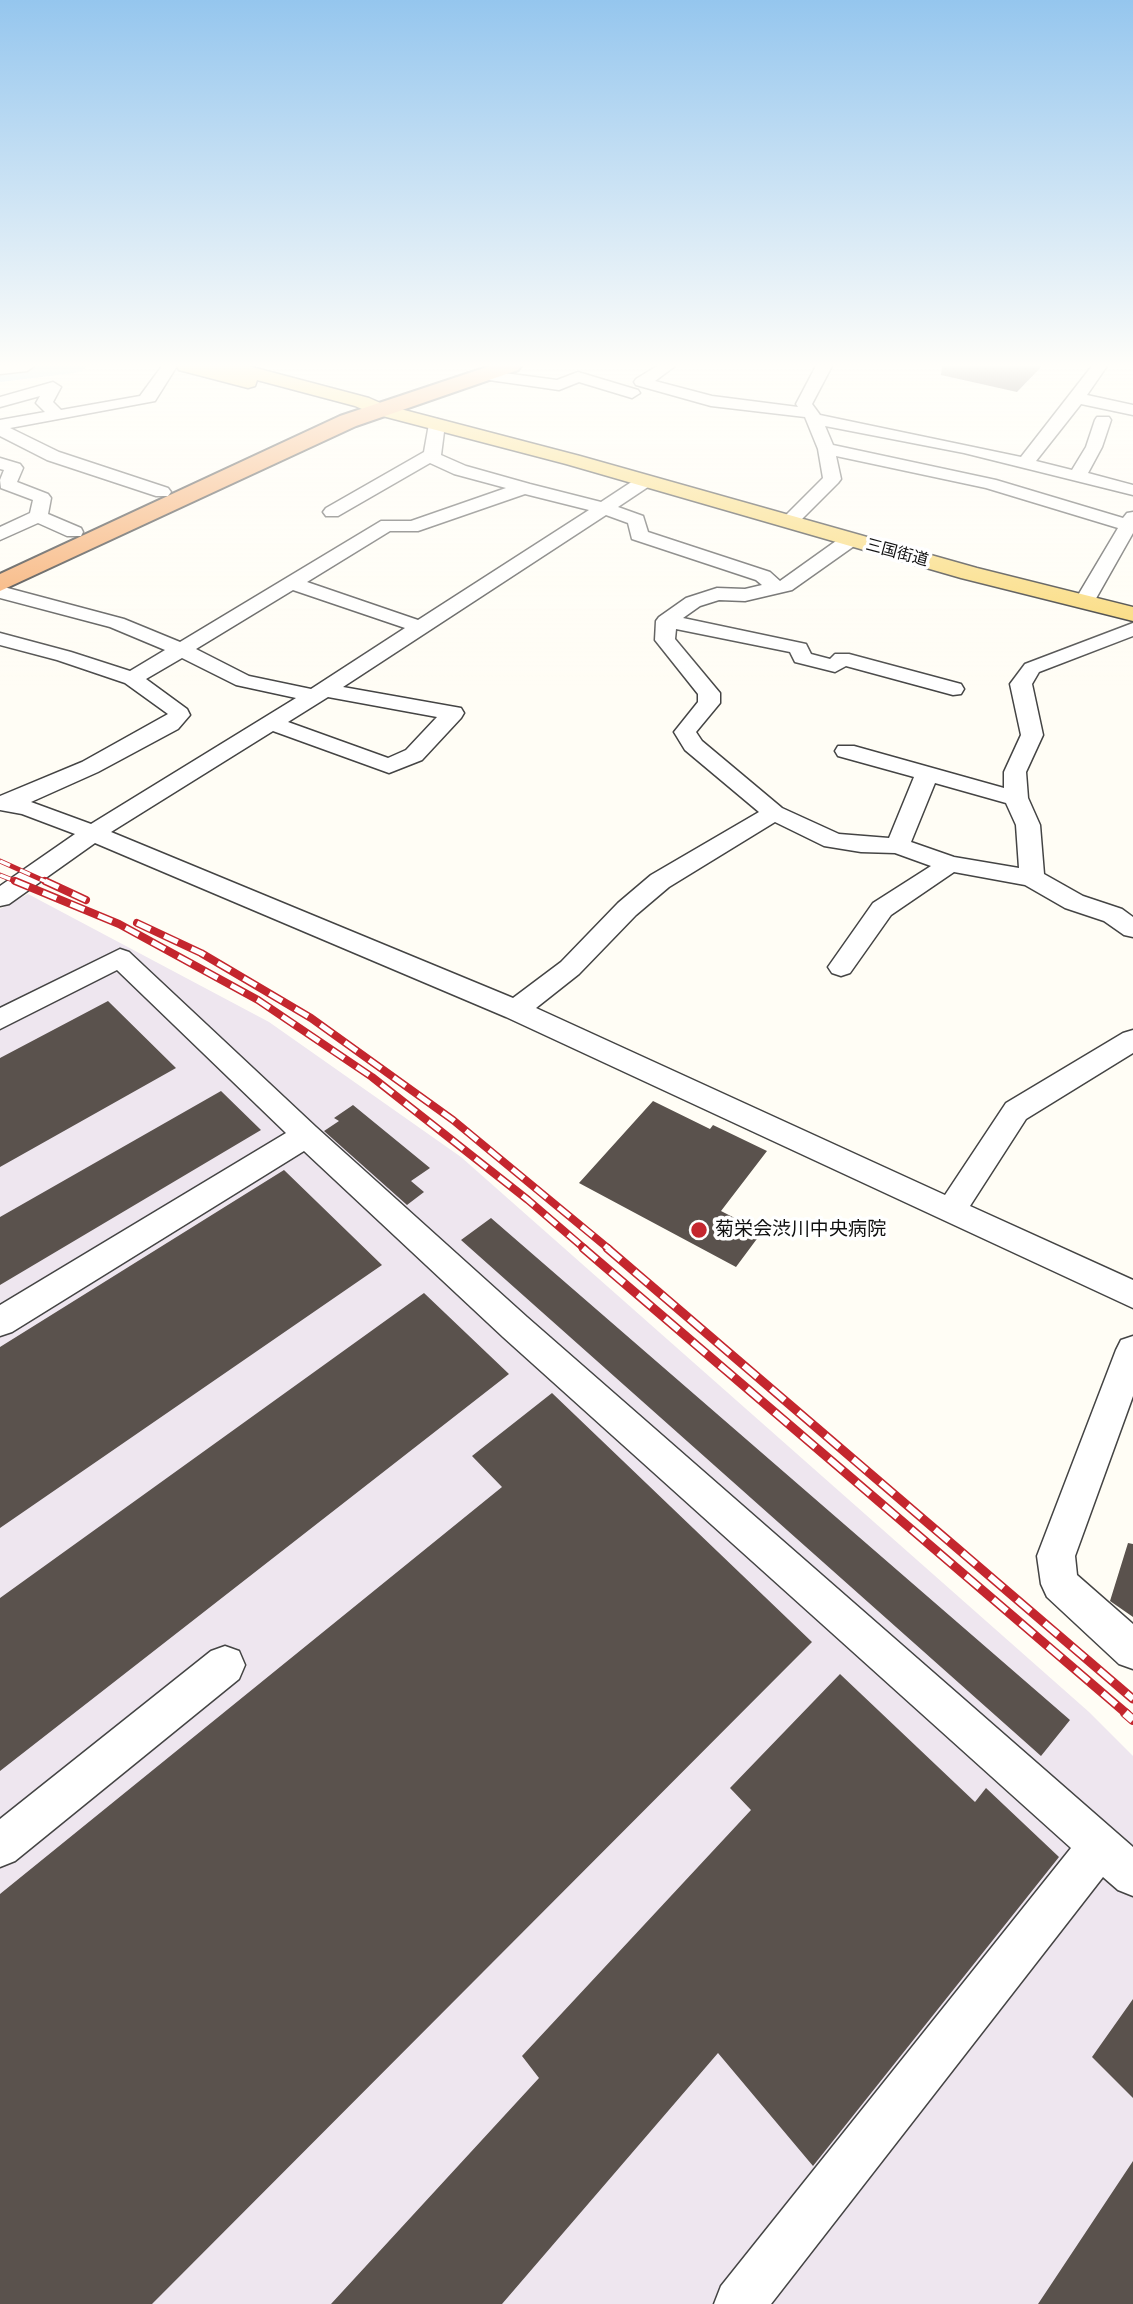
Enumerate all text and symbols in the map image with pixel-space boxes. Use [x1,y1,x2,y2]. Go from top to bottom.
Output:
street label: 三国街道 [864,535,930,571]
place label: 菊栄会渋川中央病院 [715,1219,886,1241]
marker: 菊栄会渋川中央病院 [689,1220,709,1240]

